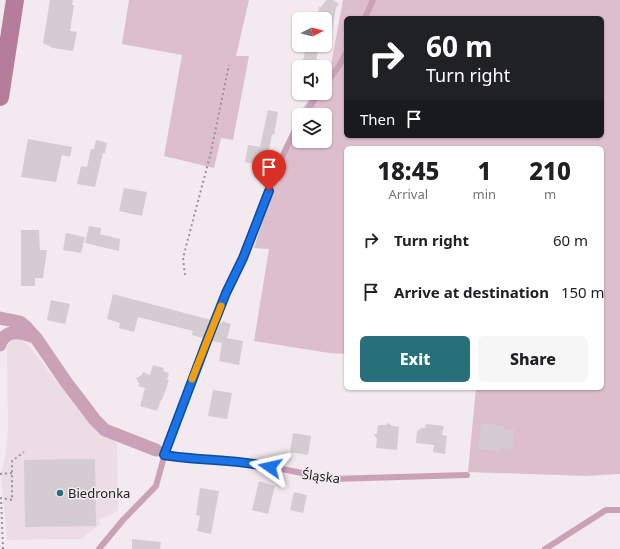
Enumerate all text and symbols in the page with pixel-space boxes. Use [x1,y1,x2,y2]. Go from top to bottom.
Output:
north arrow [292,12,332,52]
map controls [292,12,332,148]
text: 60 m [426,27,493,65]
icon: right [360,32,412,84]
button: sound [292,60,332,100]
text: Turn right [426,63,510,87]
button: layers [292,108,332,148]
icon: arrive [403,108,425,130]
text: Then [360,109,395,129]
pin [252,150,286,191]
text: 18:45 [377,154,439,187]
text: 1 [477,154,491,187]
text: 210 [529,154,571,187]
icon: arrive [258,156,280,178]
text: Arrival [388,185,428,203]
text: min [473,185,496,203]
text: m [544,185,556,203]
icon: right [360,229,382,251]
text: Turn right [394,230,469,250]
text: 60 m [553,230,588,250]
icon: arrive [360,281,382,303]
text: Arrive at destination [394,282,549,302]
text: 150 m [561,282,605,302]
button: Exit [360,336,470,382]
button: Share [478,336,588,382]
position arrow [249,446,291,488]
street label: Śląska [301,465,341,487]
place label: Biedronka [68,484,130,502]
marker: Biedronka [55,488,65,498]

